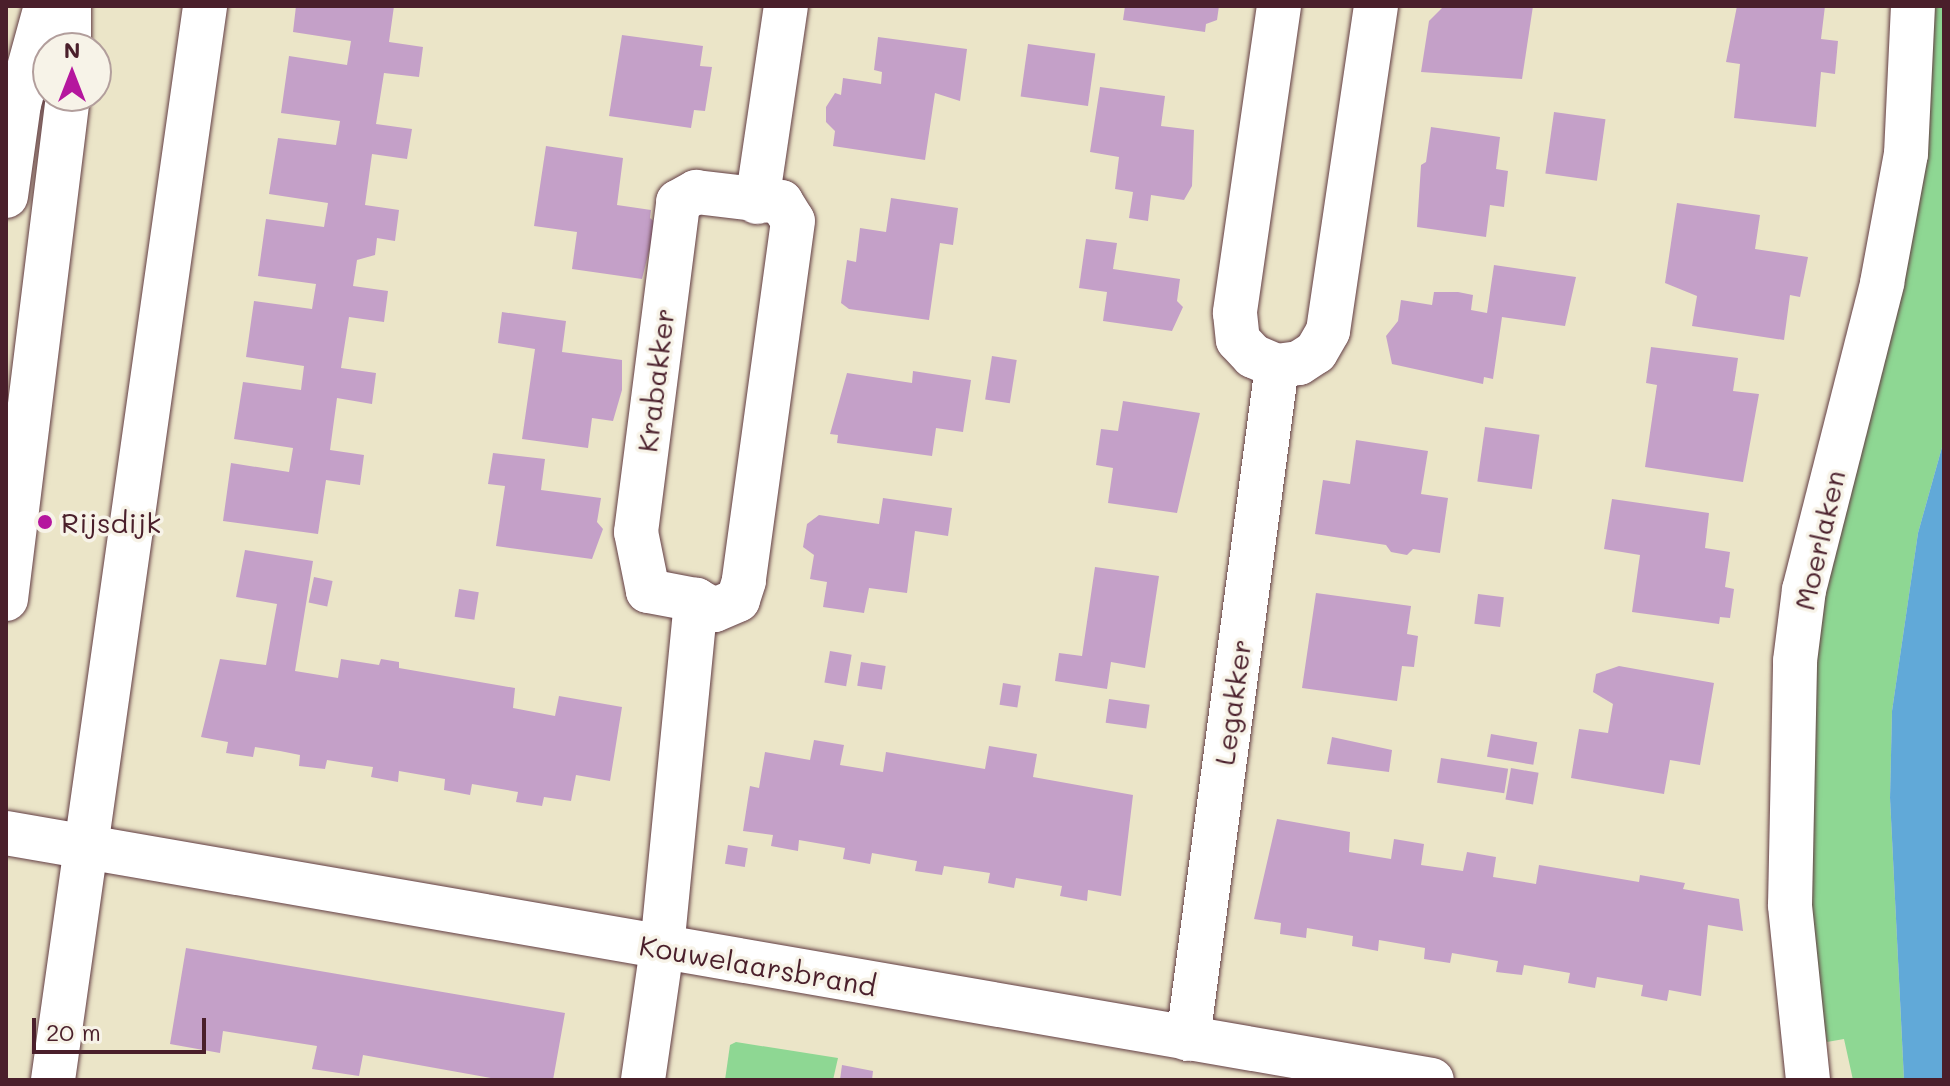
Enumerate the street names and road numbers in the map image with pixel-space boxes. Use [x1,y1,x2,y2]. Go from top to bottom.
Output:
street label: Krabakker [629,306,681,454]
street label: Moerlaken [1787,467,1851,613]
street label: Legakker [1207,637,1257,767]
street label: Kouwelaarsbrand [637,928,879,1002]

